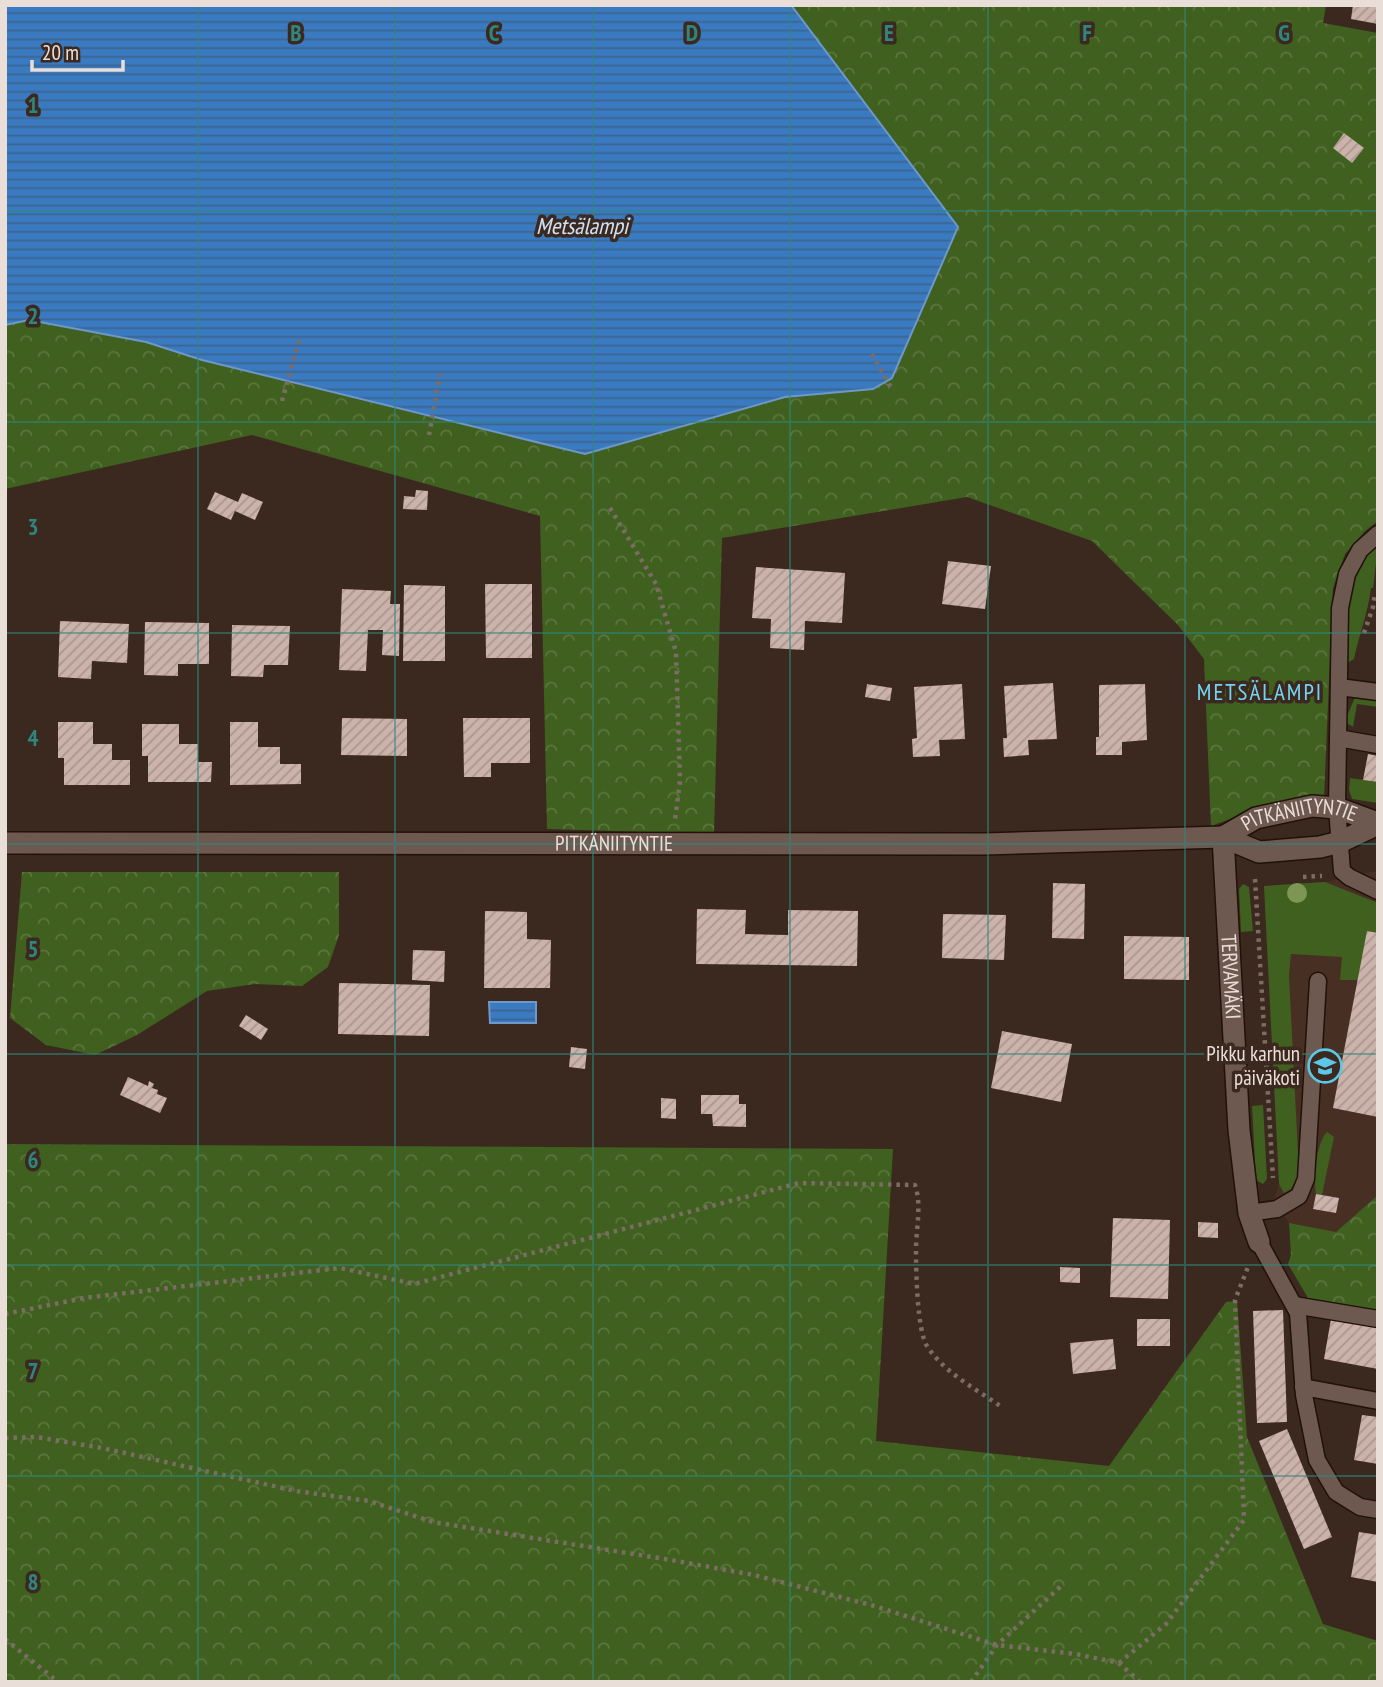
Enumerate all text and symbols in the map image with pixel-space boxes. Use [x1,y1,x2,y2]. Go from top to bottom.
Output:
text: B [290,18,302,47]
text: C [489,18,500,47]
text: D [686,18,698,47]
text: E [884,18,894,47]
text: F [1082,18,1092,47]
text: G [1278,18,1290,47]
scale bar [32,28,122,72]
text: 20 m [42,39,79,66]
text: 1 [28,90,39,119]
water label: Metsälampi [536,211,631,240]
text: 2 [28,301,39,330]
text: 3 [28,512,39,541]
district label: METSÄLAMPI [1197,677,1323,706]
text: 4 [28,723,39,752]
street label: PITKÄNIITYNTIE [1236,792,1361,837]
street label: PITKÄNIITYNTIE [555,830,673,857]
text: 5 [28,934,39,963]
street label: TERVAMÄKI [1215,934,1247,1020]
place label: Pikku karhun päiväkoti [1206,1040,1300,1091]
school or university icon: Pikku karhun päiväkoti [1306,1047,1344,1085]
text: 6 [28,1145,39,1174]
text: 7 [28,1356,39,1385]
text: 8 [28,1567,39,1596]

